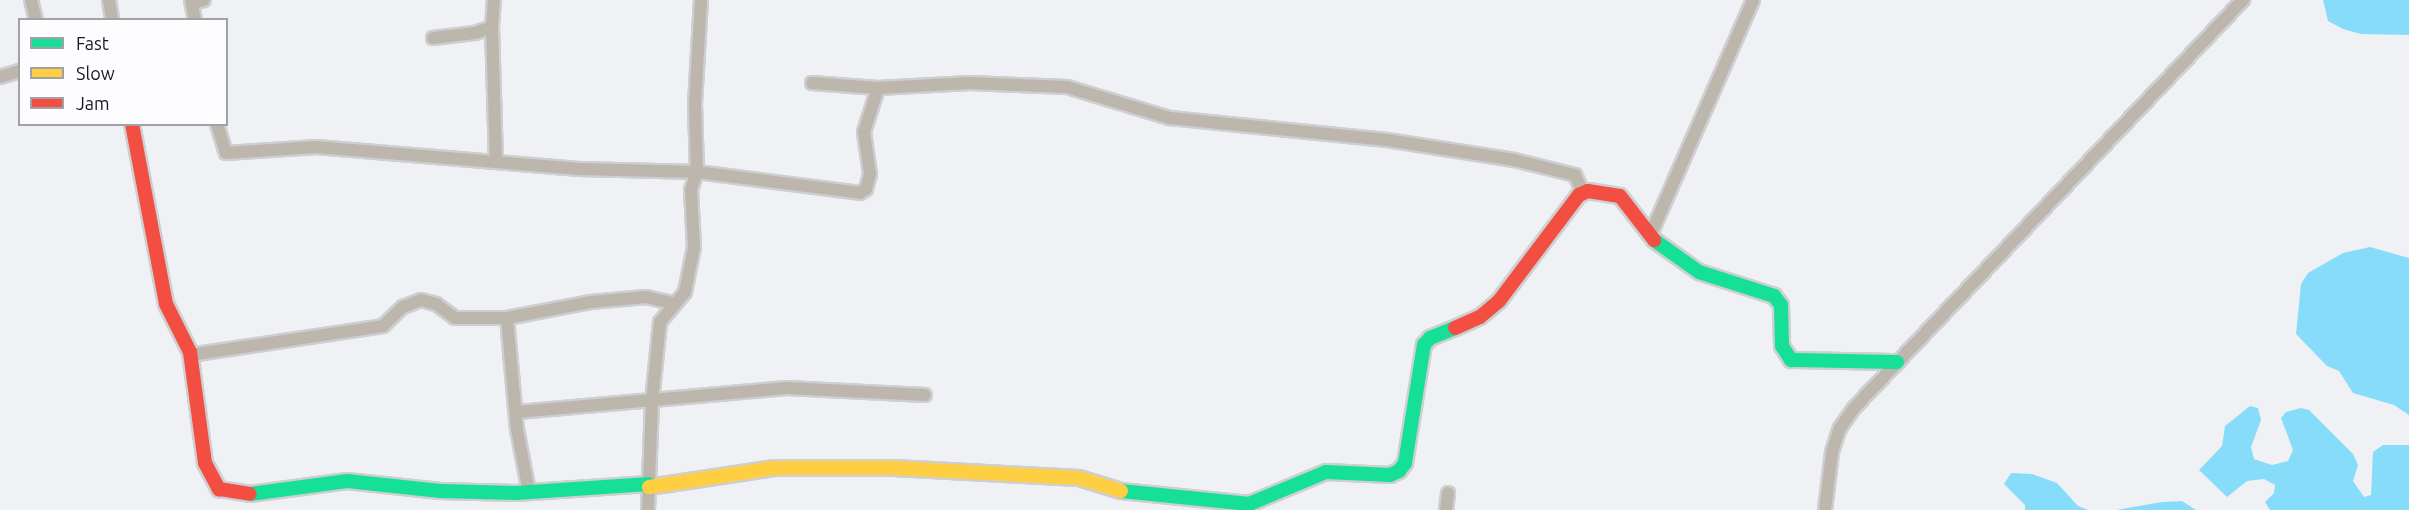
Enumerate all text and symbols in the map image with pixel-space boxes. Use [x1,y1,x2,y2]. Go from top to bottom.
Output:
legend [18,18,228,126]
text: Fast [76,33,109,53]
text: Slow [76,63,115,83]
text: Jam [76,93,110,113]

